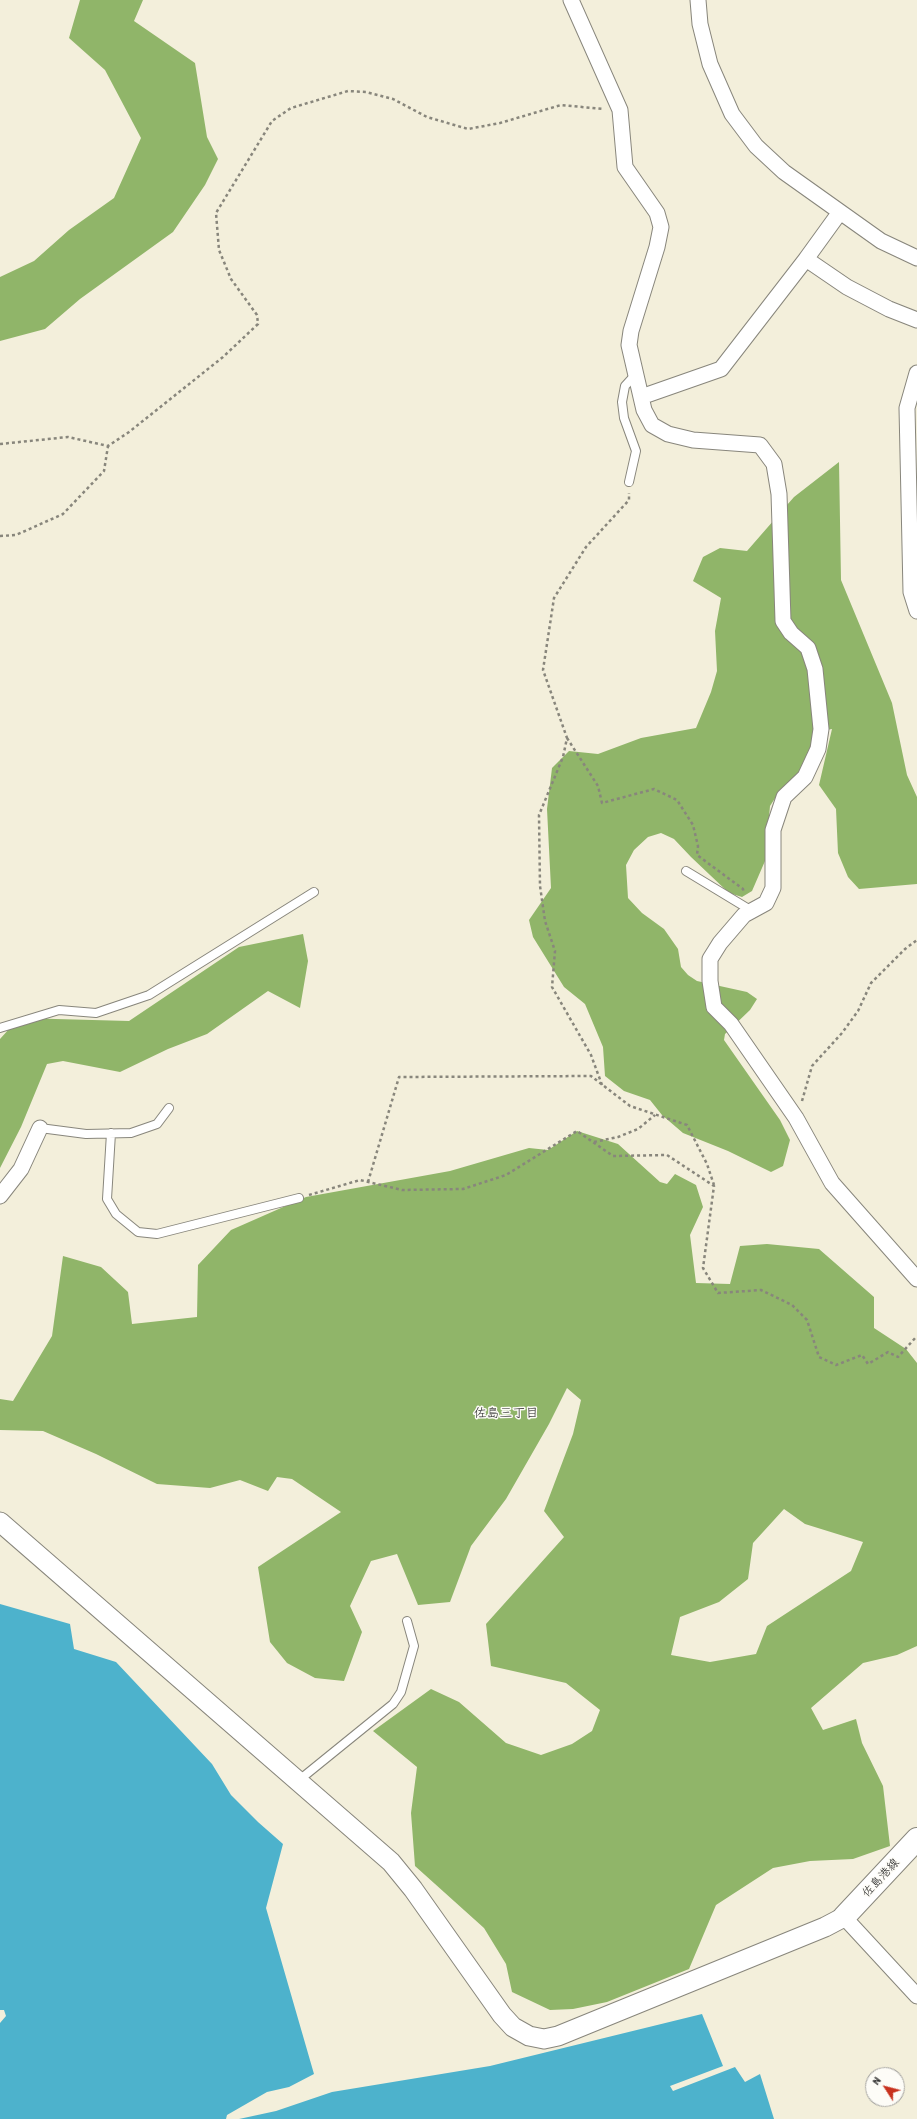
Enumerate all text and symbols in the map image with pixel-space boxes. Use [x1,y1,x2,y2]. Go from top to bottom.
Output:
district label: 佐島三丁目 [474,1406,538,1422]
street label: 佐島港線 [859,1856,903,1900]
north arrow [865,2067,905,2107]
text: N [869,2074,883,2087]

